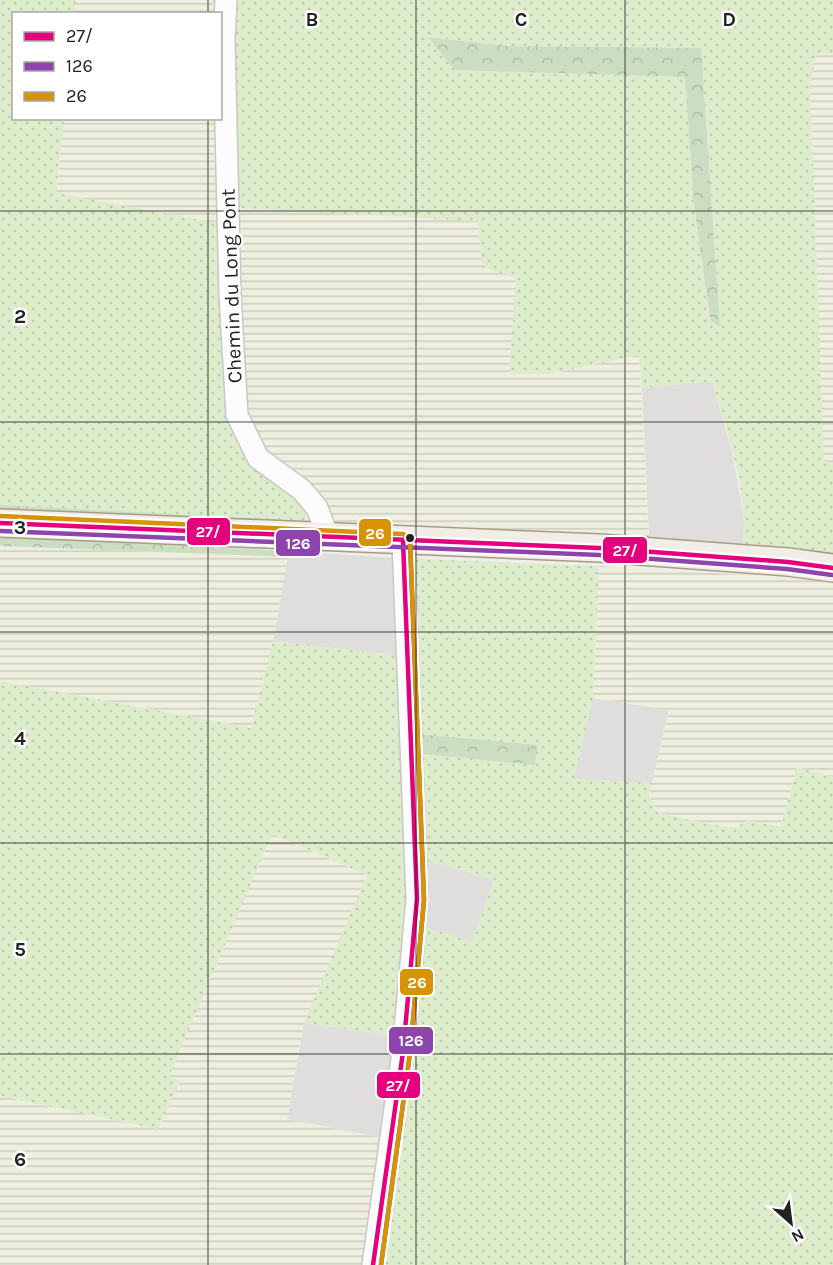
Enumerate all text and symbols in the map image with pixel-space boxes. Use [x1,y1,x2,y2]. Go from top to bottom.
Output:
text: B [306,8,318,31]
text: C [515,8,527,31]
text: D [722,8,736,31]
legend [12,12,222,120]
text: 27/ [66,25,93,47]
text: 126 [66,55,93,77]
text: 26 [66,85,87,107]
street label: Chemin du Long Pont [217,188,246,384]
text: 2 [14,305,26,328]
text: 3 [14,516,26,539]
line badge: 27/ [186,517,231,546]
line badge: 26 [358,518,392,547]
text: 27/ [195,522,221,541]
text: 26 [365,524,385,543]
line badge: 126 [275,529,321,557]
unlabelled marker [404,532,416,544]
text: 126 [285,534,311,553]
line badge: 27/ [602,536,648,564]
text: 27/ [612,541,638,560]
text: 4 [14,727,26,750]
text: 5 [14,938,26,961]
line badge: 26 [399,968,434,996]
text: 26 [407,973,427,992]
line badge: 126 [388,1026,434,1055]
text: 126 [398,1031,424,1050]
line badge: 27/ [376,1071,421,1099]
text: 27/ [385,1076,411,1095]
text: 6 [14,1148,26,1171]
north arrow [761,1193,821,1253]
text: N [788,1225,807,1247]

